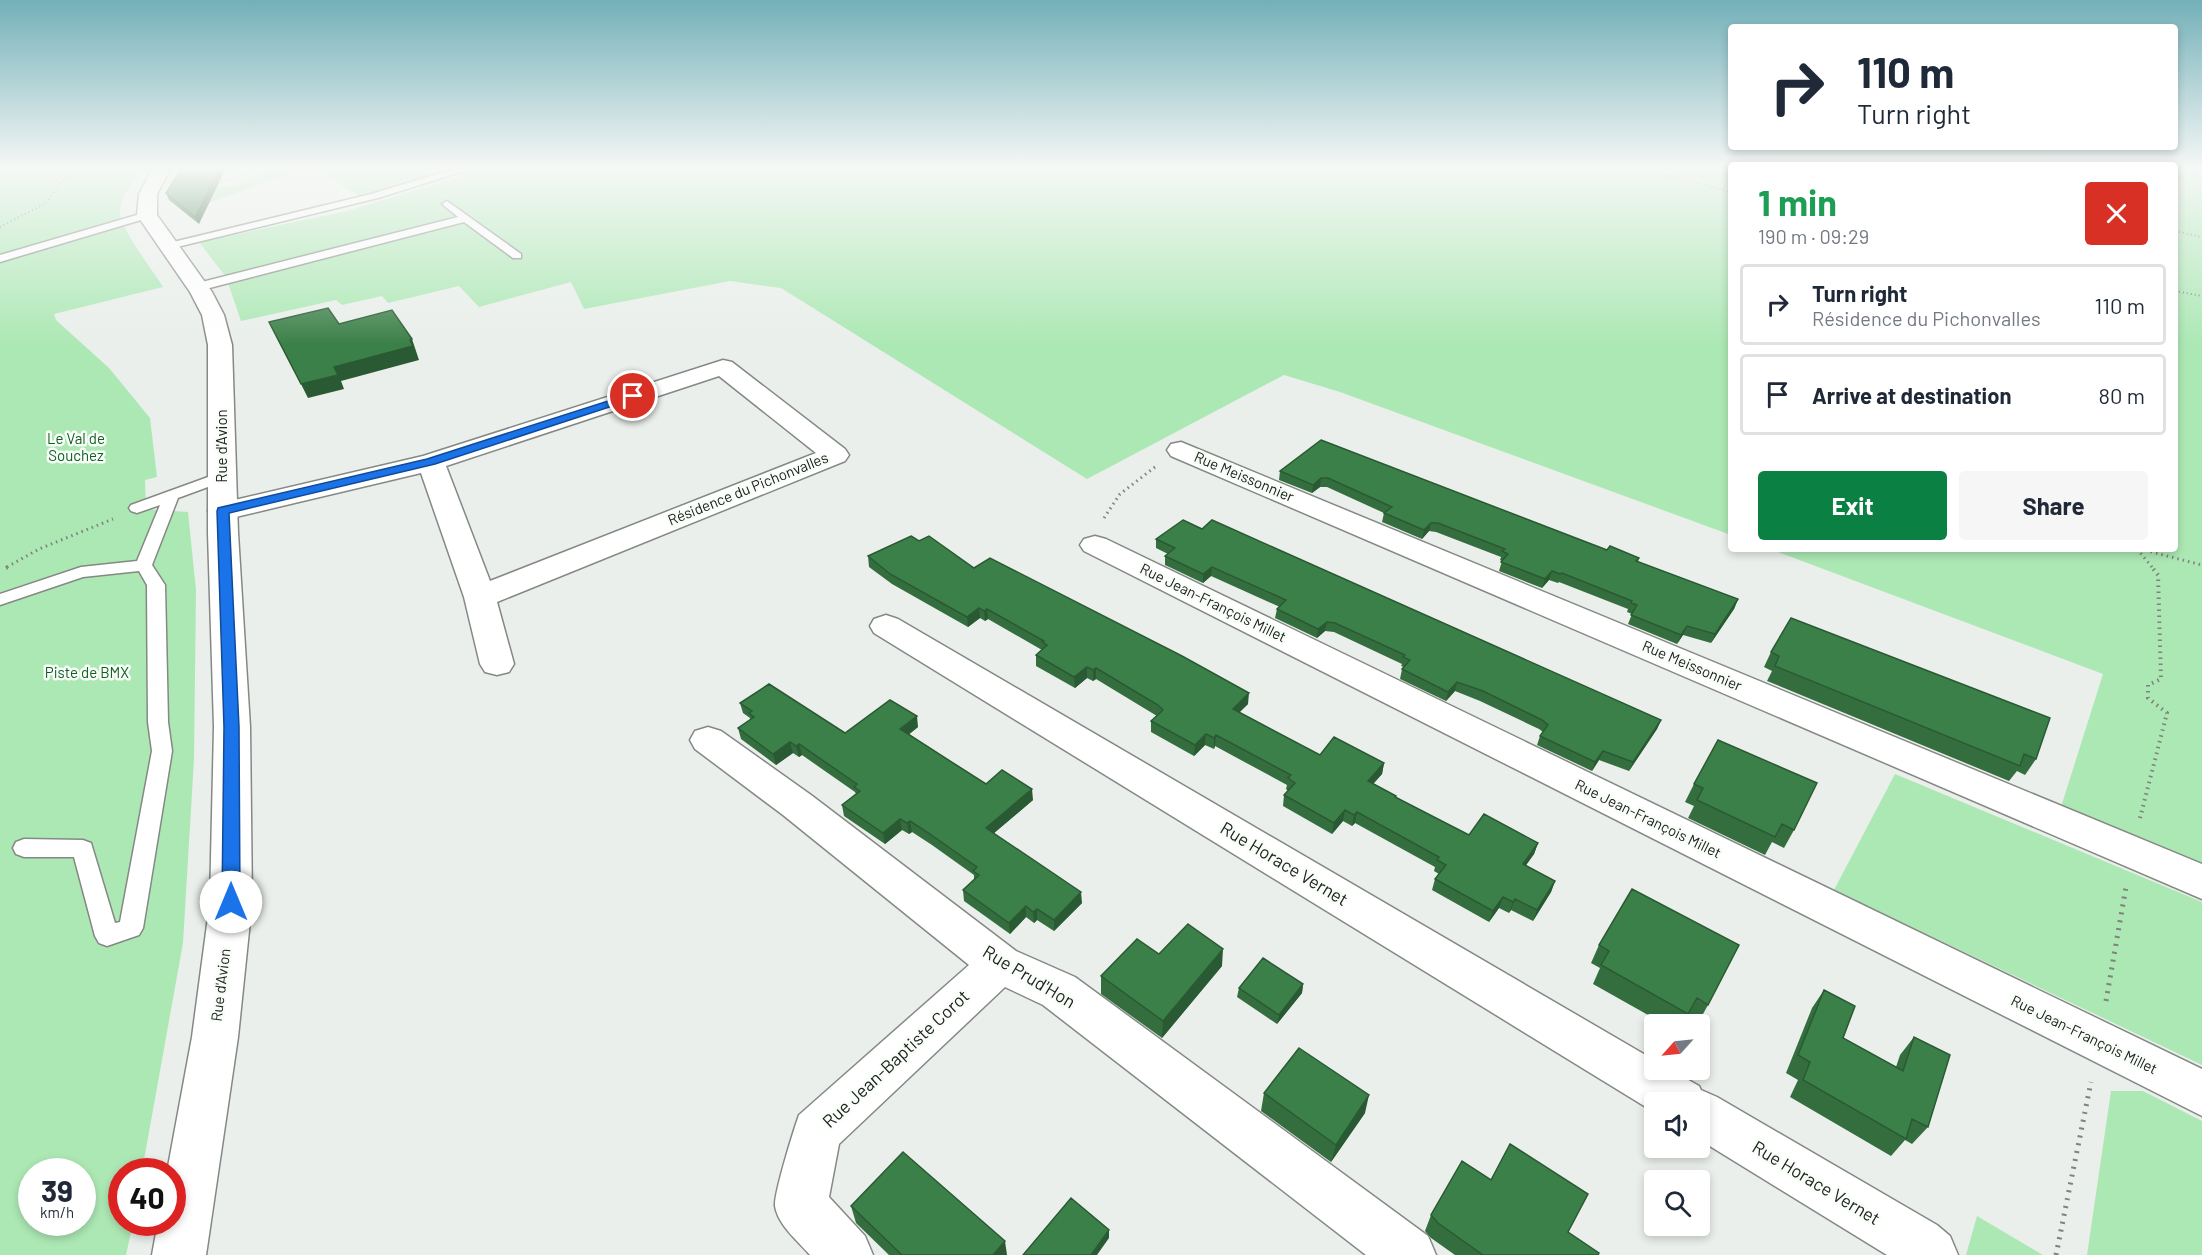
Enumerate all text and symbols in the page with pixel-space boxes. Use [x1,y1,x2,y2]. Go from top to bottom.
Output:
text: 110 m [1857,46,1954,96]
icon: right [1758,48,1836,126]
text: Turn right [1857,97,1971,129]
text: 1 min [1758,180,1837,223]
button: close [2085,182,2148,245]
text: 190 m · 09:29 [1758,224,1869,248]
text: Turn right [1812,280,1907,306]
icon: right [1761,288,1794,321]
text: 110 m [2095,292,2145,318]
text: Résidence du Pichonvalles [1812,306,2041,330]
pin [607,370,658,421]
icon: arrive [1761,378,1794,411]
icon: arrive [616,379,649,412]
text: Arrive at destination [1812,382,2011,408]
text: 80 m [2099,382,2145,408]
street label: Rue d'Avion [212,409,230,483]
park label: Le Val de Souchez [47,429,105,464]
street label: Rue Meissonnier [1192,447,1297,505]
street label: Résidence du Pichonvalles [665,448,830,529]
button: Exit [1758,471,1947,540]
button: Share [1959,471,2148,540]
street label: Rue Jean-François Millet [1137,559,1290,645]
street label: Rue Meissonnier [1640,636,1745,694]
park label: Piste de BMX [45,663,129,681]
street label: Rue Jean-François Millet [1572,775,1725,861]
street label: Rue Horace Vernet [1217,816,1352,910]
position arrow [199,870,263,934]
street label: Rue Prud'Hon [979,940,1080,1012]
street label: Rue d'Avion [207,947,233,1022]
street label: Rue Jean-Baptiste Corot [817,985,973,1132]
street label: Rue Jean-François Millet [2008,991,2161,1077]
north arrow [1644,1014,1710,1080]
map controls [1644,1014,1710,1236]
button: sound [1644,1092,1710,1158]
street label: Rue Horace Vernet [1749,1135,1884,1229]
speed limit sign: 40 [108,1158,186,1236]
button: search [1644,1170,1710,1236]
text: 39 [41,1172,73,1208]
text: km/h [40,1203,74,1221]

